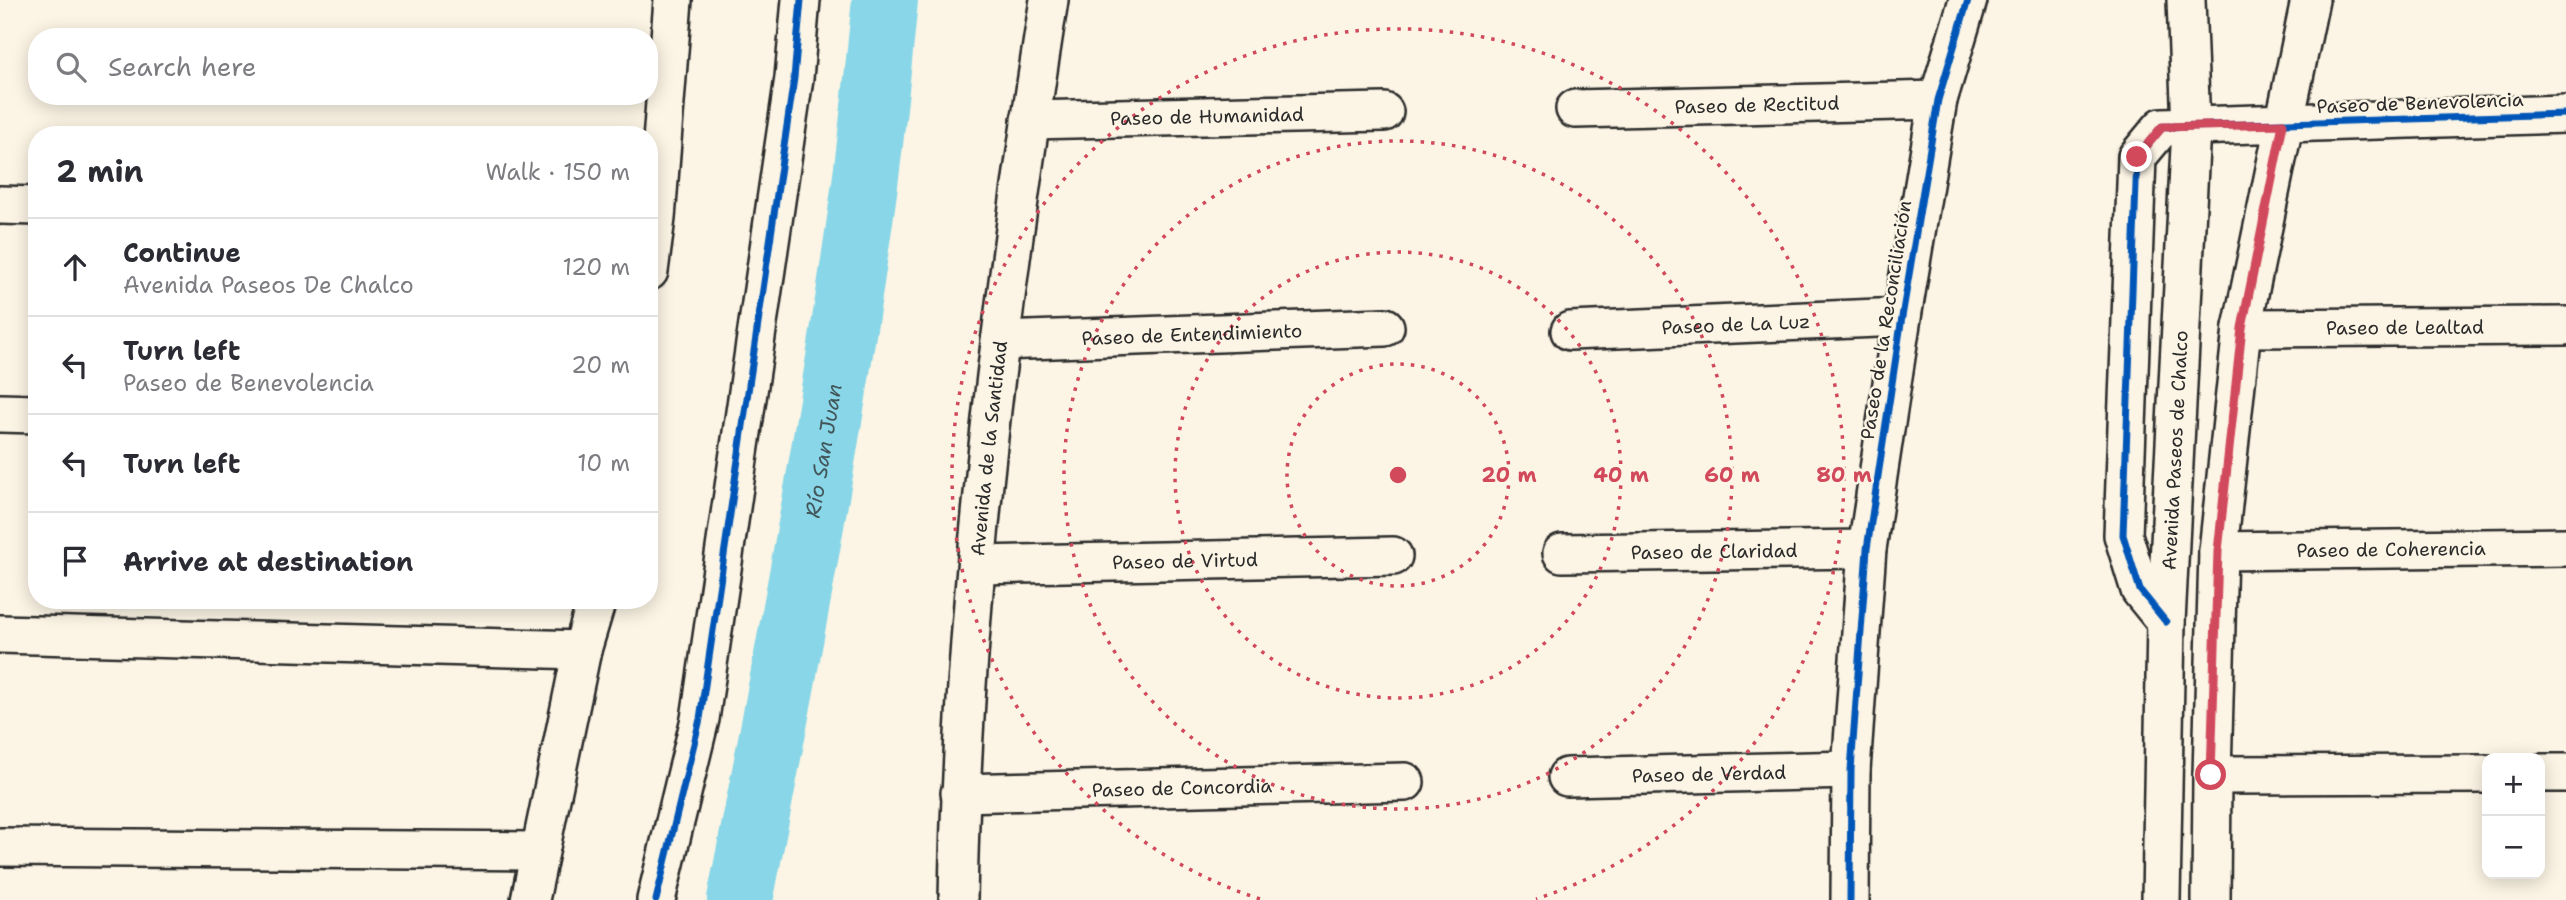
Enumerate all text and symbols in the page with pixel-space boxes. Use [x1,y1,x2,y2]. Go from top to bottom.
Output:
search box [28,28,658,105]
icon: search [52,48,90,86]
text: Search here [108,49,257,84]
street label: Paseo de Benevolencia [2316,87,2524,119]
street label: Paseo de Rectitud [1674,90,1840,119]
street label: Paseo de Humanidad [1110,101,1304,131]
route end [2121,141,2152,172]
text: 2 min [56,151,143,192]
text: Walk · 150 m [485,157,630,187]
street label: Paseo de la Reconciliación [1855,199,1917,441]
text: Continue [123,235,241,270]
icon: ahead [56,248,94,286]
text: 120 m [562,252,630,282]
text: Avenida Paseos De Chalco [123,270,414,300]
street label: Paseo de La Luz [1661,308,1811,340]
street label: Paseo de Lealtad [2326,314,2484,340]
street label: Paseo de Entendimiento [1081,318,1303,351]
street label: Avenida Paseos de Chalco [2156,330,2193,571]
text: Turn left [123,333,240,368]
street label: Avenida de la Santidad [965,339,1013,557]
icon: left [56,346,94,384]
text: 20 m [571,350,630,380]
text: Paseo de Benevolencia [123,368,374,398]
water label: Río San Juan [798,382,849,520]
icon: left [56,444,94,482]
text: Turn left [123,446,240,481]
text: 10 m [577,448,630,478]
text: 20 m [1481,461,1537,489]
text: 40 m [1593,461,1649,489]
text: 60 m [1704,461,1760,489]
text: 80 m [1816,461,1872,489]
centre of rings [1386,463,1410,487]
street label: Paseo de Coherencia [2296,535,2486,563]
street label: Paseo de Claridad [1630,537,1798,565]
icon: arrive [56,542,94,580]
text: Arrive at destination [123,544,413,579]
street label: Paseo de Virtud [1112,546,1258,575]
map controls [2482,753,2545,879]
button: + [2482,753,2545,816]
street label: Paseo de Verdad [1631,759,1786,788]
route start [2195,759,2226,790]
street label: Paseo de Concordia [1091,773,1273,802]
button: − [2482,816,2545,879]

